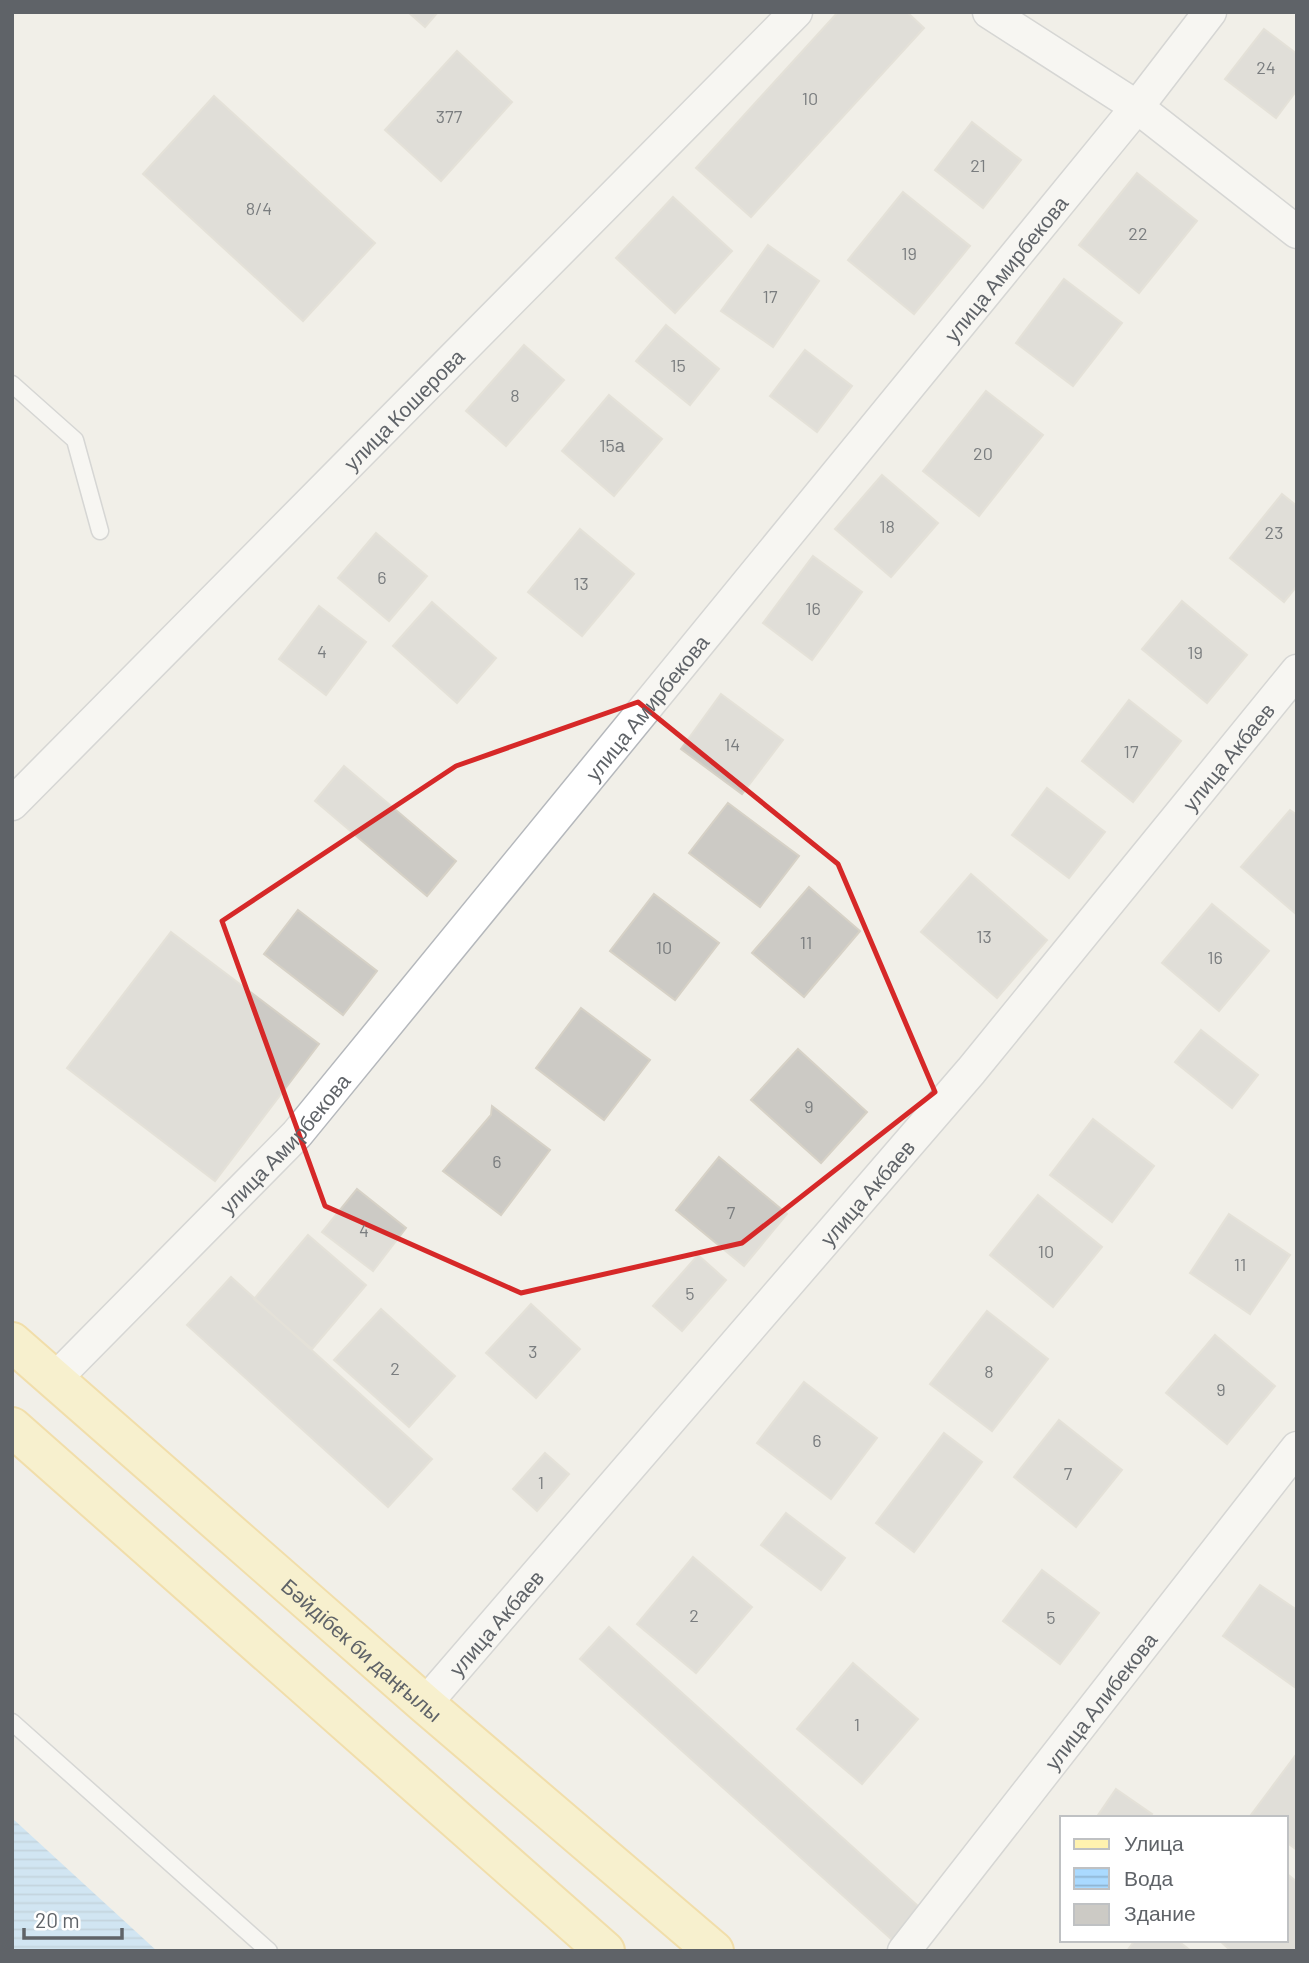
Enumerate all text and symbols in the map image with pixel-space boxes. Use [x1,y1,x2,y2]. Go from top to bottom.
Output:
house number: 24 [1256,56,1276,78]
house number: 10 [802,87,818,109]
house number: 377 [436,105,463,127]
house number: 21 [970,154,986,176]
street label: улица Амирбекова [938,190,1072,346]
house number: 8/4 [246,197,272,219]
house number: 22 [1128,222,1148,244]
house number: 19 [901,242,917,264]
house number: 17 [763,285,778,307]
street label: улица Кошерова [338,343,469,475]
house number: 15 [670,354,686,376]
house number: 8 [510,384,520,406]
house number: 15а [599,434,626,456]
house number: 20 [973,442,993,464]
house number: 18 [879,515,895,537]
house number: 23 [1265,521,1283,543]
house number: 6 [377,566,387,588]
house number: 13 [573,572,589,594]
house number: 16 [805,597,821,619]
street label: улица Амирбекова [579,629,713,785]
house number: 4 [317,640,327,662]
house number: 19 [1187,641,1203,663]
street label: улица Акбаев [1176,697,1279,815]
house number: 14 [724,733,740,755]
house number: 17 [1124,740,1139,762]
house number: 13 [976,925,992,947]
house number: 11 [800,931,812,953]
house number: 10 [656,936,672,958]
house number: 16 [1207,946,1223,968]
street label: улица Амирбекова [214,1068,354,1218]
house number: 9 [804,1095,814,1117]
street label: улица Акбаев [814,1134,919,1250]
house number: 6 [492,1150,502,1172]
house number: 7 [727,1201,736,1223]
house number: 4 [359,1219,369,1241]
house number: 10 [1038,1240,1054,1262]
house number: 11 [1234,1253,1246,1275]
house number: 5 [685,1282,695,1304]
house number: 3 [528,1340,538,1362]
house number: 2 [390,1357,400,1379]
house number: 8 [984,1360,994,1382]
house number: 9 [1216,1378,1226,1400]
house number: 6 [812,1429,822,1451]
house number: 7 [1064,1462,1073,1484]
house number: 1 [538,1471,544,1493]
street label: улица Акбаев [443,1564,548,1680]
street label: Бәйдібек би даңғылы [277,1572,448,1726]
house number: 2 [689,1604,699,1626]
house number: 5 [1046,1606,1056,1628]
street label: улица Алибекова [1038,1627,1161,1774]
house number: 1 [854,1713,860,1735]
legend [1060,1816,1288,1942]
text: Улица [1124,1830,1184,1855]
text: Вода [1124,1865,1173,1890]
scale bar [24,1896,122,1940]
text: Здание [1124,1900,1196,1925]
text: 20 m [35,1907,80,1932]

